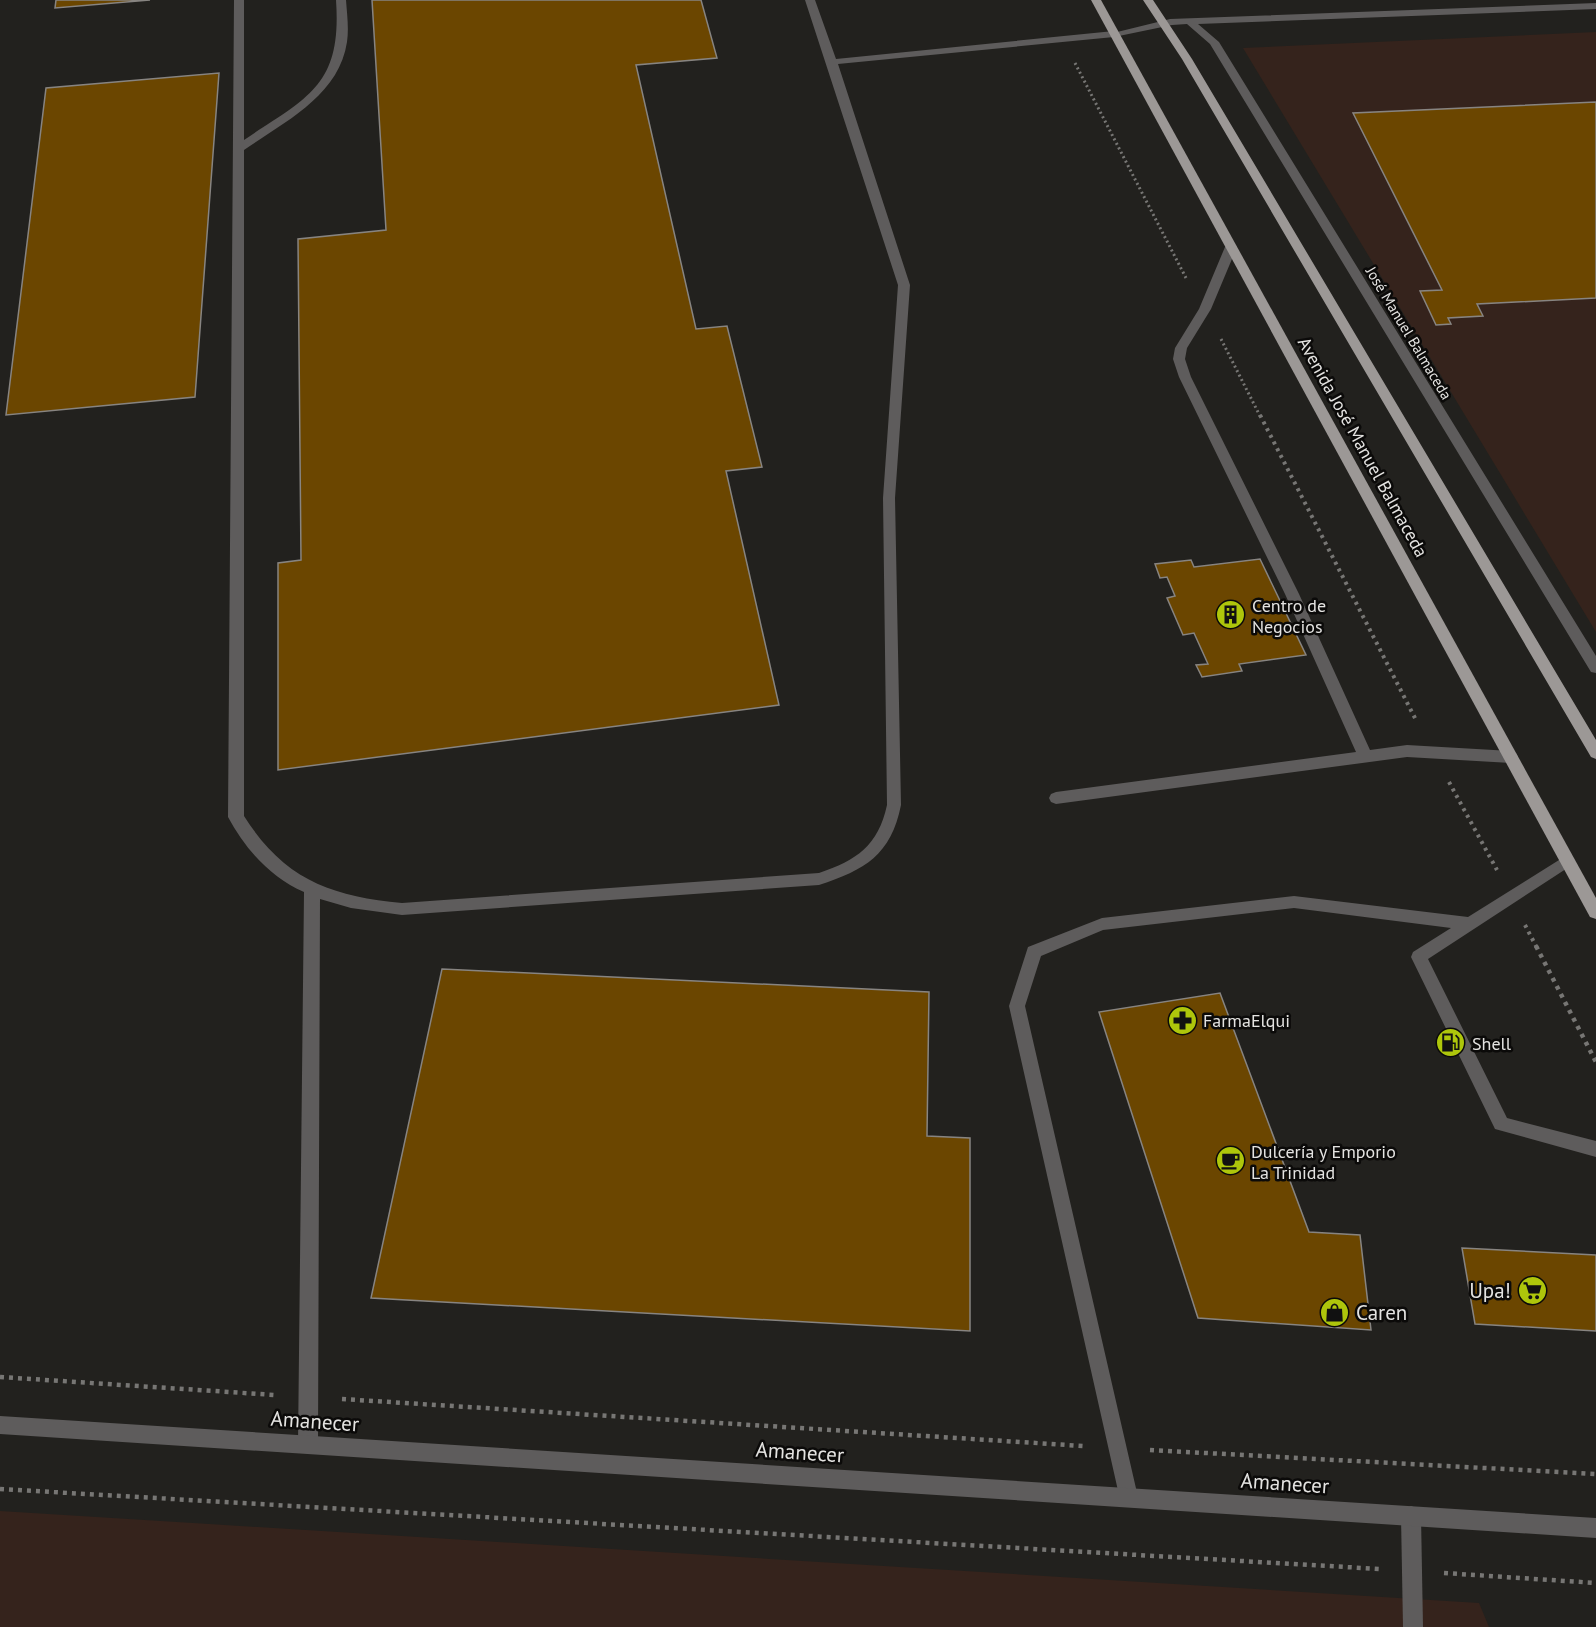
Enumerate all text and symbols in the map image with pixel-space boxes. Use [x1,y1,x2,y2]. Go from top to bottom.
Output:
street label: José Manuel Balmaceda [1361,262,1456,403]
street label: Avenida José Manuel Balmaceda [1293,333,1433,561]
place label: Centro de Negocios [1252,594,1326,638]
building icon: Centro de Negocios [1215,599,1247,631]
pharmacy icon: FarmaElqui [1166,1004,1198,1036]
place label: FarmaElqui [1203,1009,1290,1032]
fuel station icon: Shell [1435,1027,1467,1059]
place label: Shell [1472,1032,1512,1055]
place label: Dulcería y Emporio La Trinidad [1251,1140,1396,1184]
cafe icon: Dulcería y Emporio La Trinidad [1214,1145,1246,1177]
supermarket icon: Upa! [1516,1274,1548,1306]
place label: Upa! [1469,1277,1511,1304]
shop icon: Caren [1319,1296,1351,1328]
place label: Caren [1356,1299,1407,1326]
street label: Amanecer [270,1404,360,1438]
street label: Amanecer [755,1435,845,1469]
street label: Amanecer [1240,1466,1330,1500]

